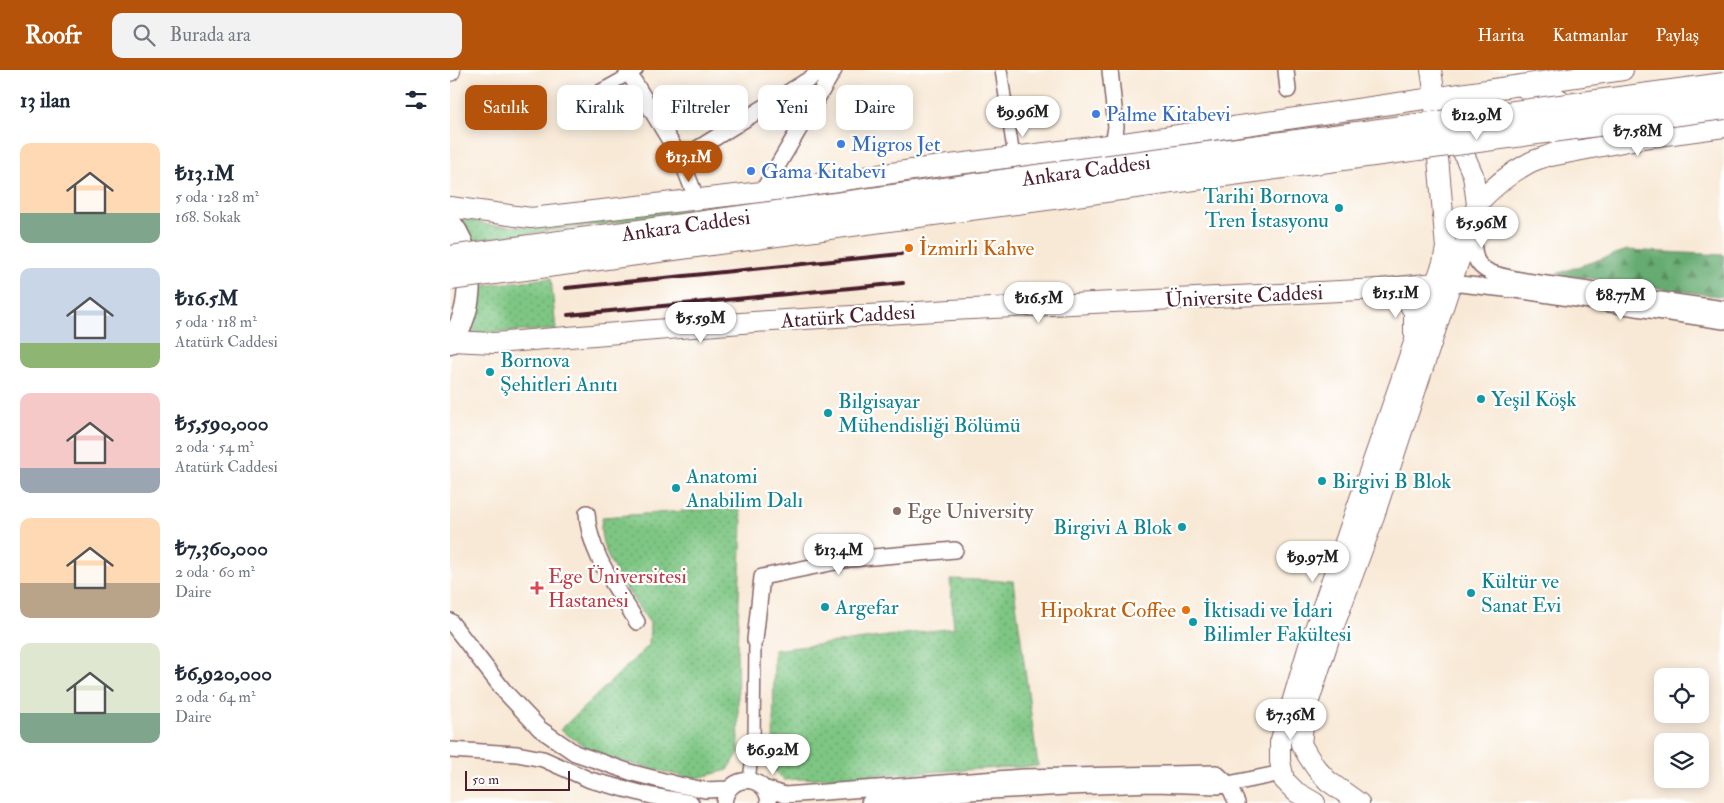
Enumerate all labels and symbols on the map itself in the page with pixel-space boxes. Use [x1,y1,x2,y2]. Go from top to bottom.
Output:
pin: ₺9.96M [982,96,1064,138]
pin: ₺12.9M [1436,98,1518,141]
place label: Palme Kitabevi [1106,101,1231,128]
marker: Palme Kitabevi [1090,108,1102,120]
pin: ₺7.58M [1597,114,1679,157]
place label: Migros Jet [851,131,941,158]
marker: Migros Jet [835,138,847,150]
pin: ₺13.1M [648,140,730,183]
street label: Ankara Caddesi [1019,149,1153,193]
place label: Gama Kitabevi [761,158,886,185]
marker: Gama Kitabevi [745,165,757,177]
place label: Tarihi Bornova Tren İstasyonu [1203,183,1329,234]
marker: Tarihi Bornova Tren İstasyonu [1333,202,1345,214]
street label: Ankara Caddesi [619,204,752,248]
pin: ₺5.96M [1441,206,1523,249]
place label: İzmirli Kahve [919,235,1035,262]
marker: İzmirli Kahve [903,242,915,254]
pin: ₺15.1M [1355,276,1437,319]
pin: ₺8.77M [1580,278,1662,321]
street label: Üniversite Caddesi [1164,279,1324,314]
pin: ₺16.5M [998,282,1080,324]
street label: Atatürk Caddesi [779,298,917,335]
pin: ₺5.59M [660,302,742,344]
place label: Bornova Şehitleri Anıtı [500,347,618,398]
marker: Bornova Şehitleri Anıtı [484,366,496,378]
place label: Yeşil Köşk [1491,386,1577,413]
place label: Bilgisayar Mühendisliği Bölümü [838,388,1021,439]
marker: Yeşil Köşk [1475,393,1487,405]
marker: Bilgisayar Mühendisliği Bölümü [822,407,834,419]
place label: Anatomi Anabilim Dalı [685,463,804,514]
place label: Birgivi B Blok [1332,468,1451,495]
marker: Birgivi B Blok [1316,475,1328,487]
marker: Anatomi Anabilim Dalı [670,482,682,494]
place label: Ege University [907,498,1034,525]
marker: Ege University [891,505,903,517]
place label: Birgivi A Blok [1053,514,1172,541]
marker: Birgivi A Blok [1176,521,1188,533]
pin: ₺13.4M [798,534,880,576]
pin: ₺9.97M [1272,540,1354,583]
place label: Ege Üniversitesi Hastanesi [548,563,687,614]
place label: Kültür ve Sanat Evi [1481,568,1562,619]
marker: Ege Üniversitesi Hastanesi [530,581,544,595]
marker: Kültür ve Sanat Evi [1465,587,1477,599]
place label: Argefar [834,594,899,621]
place label: Hipokrat Coffee [1040,597,1176,624]
place label: İktisadi ve İdari Bilimler Fakültesi [1203,597,1352,648]
marker: Argefar [819,601,831,613]
marker: Hipokrat Coffee [1180,604,1192,616]
marker: İktisadi ve İdari Bilimler Fakültesi [1187,616,1199,628]
pin: ₺7.36M [1250,698,1332,741]
pin: ₺6.92M [732,734,814,776]
scale bar [465,768,570,791]

